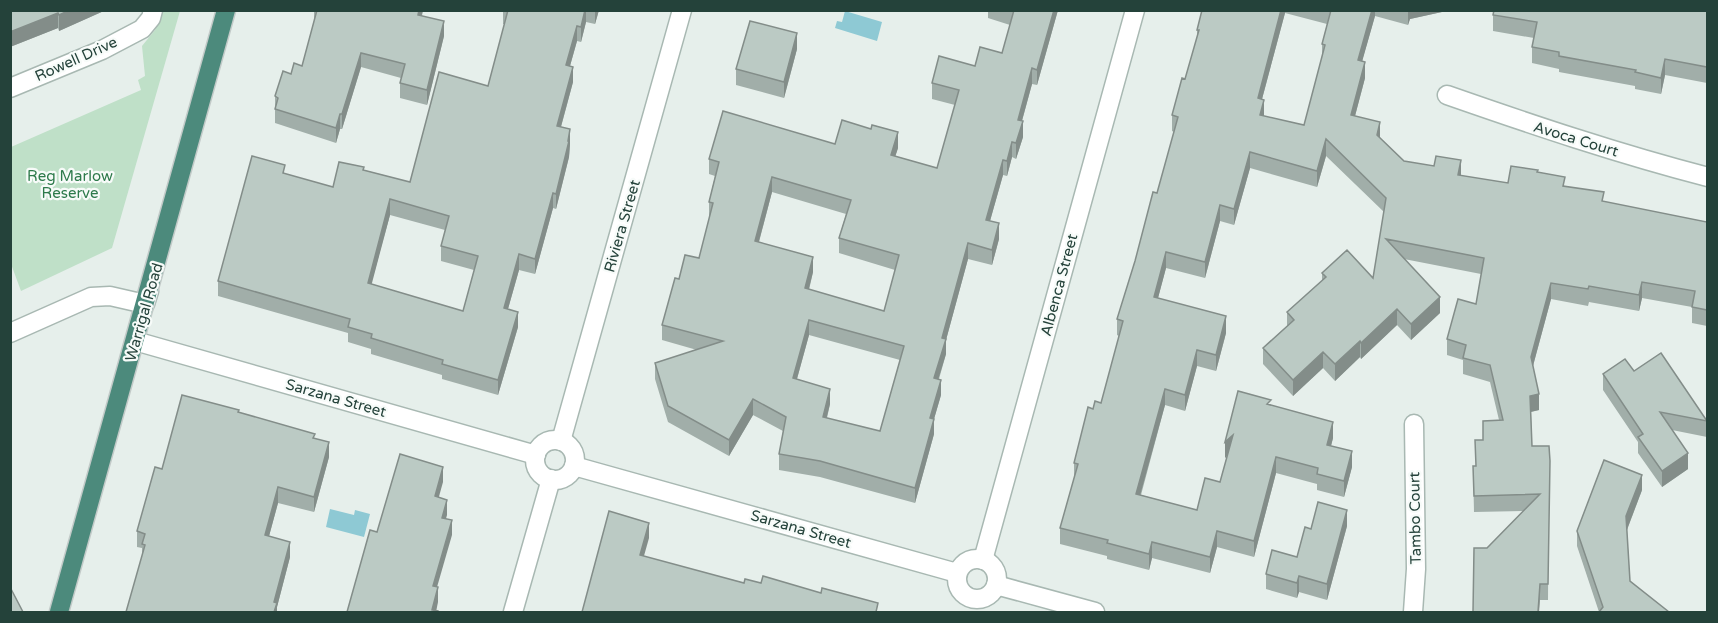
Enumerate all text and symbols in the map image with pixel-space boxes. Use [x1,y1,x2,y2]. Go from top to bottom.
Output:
street label: Rowell Drive [32,33,120,85]
street label: Avoca Court [1531,118,1621,161]
park label: Reg Marlow Reserve [27,167,113,202]
street label: Riviera Street [600,177,644,274]
street label: Albenca Street [1037,232,1081,338]
street label: Warrigal Road [121,261,167,363]
street label: Sarzana Street [284,375,389,421]
street label: Tambo Court [1405,471,1425,564]
street label: Sarzana Street [749,506,854,552]

